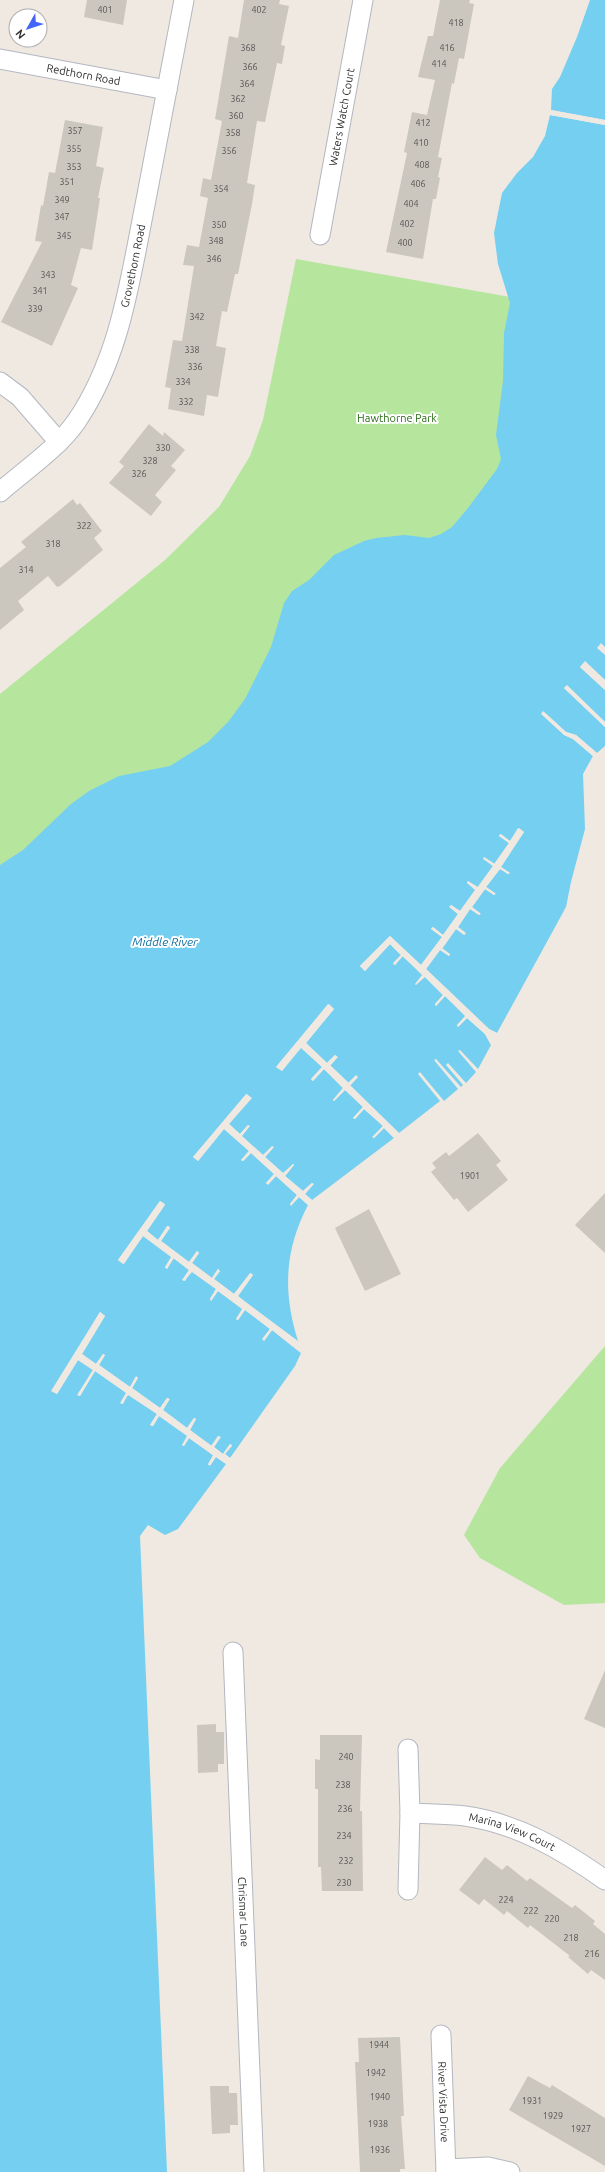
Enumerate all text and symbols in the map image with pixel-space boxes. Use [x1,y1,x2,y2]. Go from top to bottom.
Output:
house number: 401 [97,5,113,15]
house number: 402 [251,5,267,15]
north arrow [8,8,48,48]
house number: 418 [448,18,464,28]
text: N [13,27,27,41]
house number: 368 [240,43,256,53]
house number: 416 [439,43,455,53]
house number: 414 [431,59,447,69]
street label: Redthorn Road [46,62,121,87]
house number: 366 [242,62,258,72]
street label: Waters Watch Court [327,66,357,167]
house number: 364 [239,79,255,89]
house number: 362 [230,94,246,104]
house number: 360 [228,111,244,121]
house number: 412 [415,118,431,128]
house number: 357 [67,126,83,136]
house number: 358 [225,128,241,138]
house number: 410 [413,138,429,148]
house number: 355 [66,144,82,154]
house number: 356 [221,146,237,156]
house number: 408 [414,160,430,170]
house number: 353 [66,162,82,172]
house number: 351 [59,177,75,187]
house number: 406 [410,179,426,189]
house number: 354 [213,184,229,194]
house number: 349 [54,195,70,205]
house number: 404 [403,199,419,209]
house number: 347 [54,212,70,222]
house number: 402 [399,219,415,229]
house number: 350 [211,220,227,230]
street label: Grovethorn Road [118,223,147,309]
house number: 345 [56,231,72,241]
house number: 348 [208,236,224,246]
house number: 400 [397,238,413,248]
house number: 346 [206,254,222,264]
house number: 343 [40,270,56,280]
house number: 341 [32,286,48,296]
house number: 339 [27,304,43,314]
house number: 342 [189,312,205,322]
house number: 338 [184,345,200,355]
house number: 336 [187,362,203,372]
house number: 334 [175,377,191,387]
house number: 332 [178,397,194,407]
park label: Hawthorne Park [357,412,437,424]
house number: 330 [155,443,171,453]
house number: 328 [142,456,158,466]
house number: 326 [131,469,147,479]
house number: 322 [76,521,92,531]
house number: 318 [45,539,61,549]
house number: 314 [18,565,34,575]
water label: Middle River [132,935,198,948]
house number: 1901 [460,1171,480,1181]
house number: 240 [338,1752,354,1762]
house number: 238 [335,1780,351,1790]
house number: 236 [337,1804,353,1814]
street label: Marina View Court [468,1811,558,1853]
house number: 234 [336,1831,352,1841]
house number: 232 [338,1856,354,1866]
street label: Chrismar Lane [236,1876,251,1947]
house number: 230 [336,1878,352,1888]
house number: 224 [498,1895,514,1905]
house number: 222 [523,1906,539,1916]
house number: 220 [544,1914,560,1924]
house number: 218 [563,1933,579,1943]
house number: 216 [584,1949,600,1959]
house number: 1944 [369,2040,389,2050]
street label: River Vista Drive [436,2061,451,2143]
house number: 1942 [366,2068,386,2078]
house number: 1940 [370,2092,390,2102]
house number: 1931 [522,2096,542,2106]
house number: 1929 [543,2111,563,2121]
house number: 1938 [368,2119,388,2129]
house number: 1927 [571,2124,591,2134]
house number: 1936 [370,2145,390,2155]

